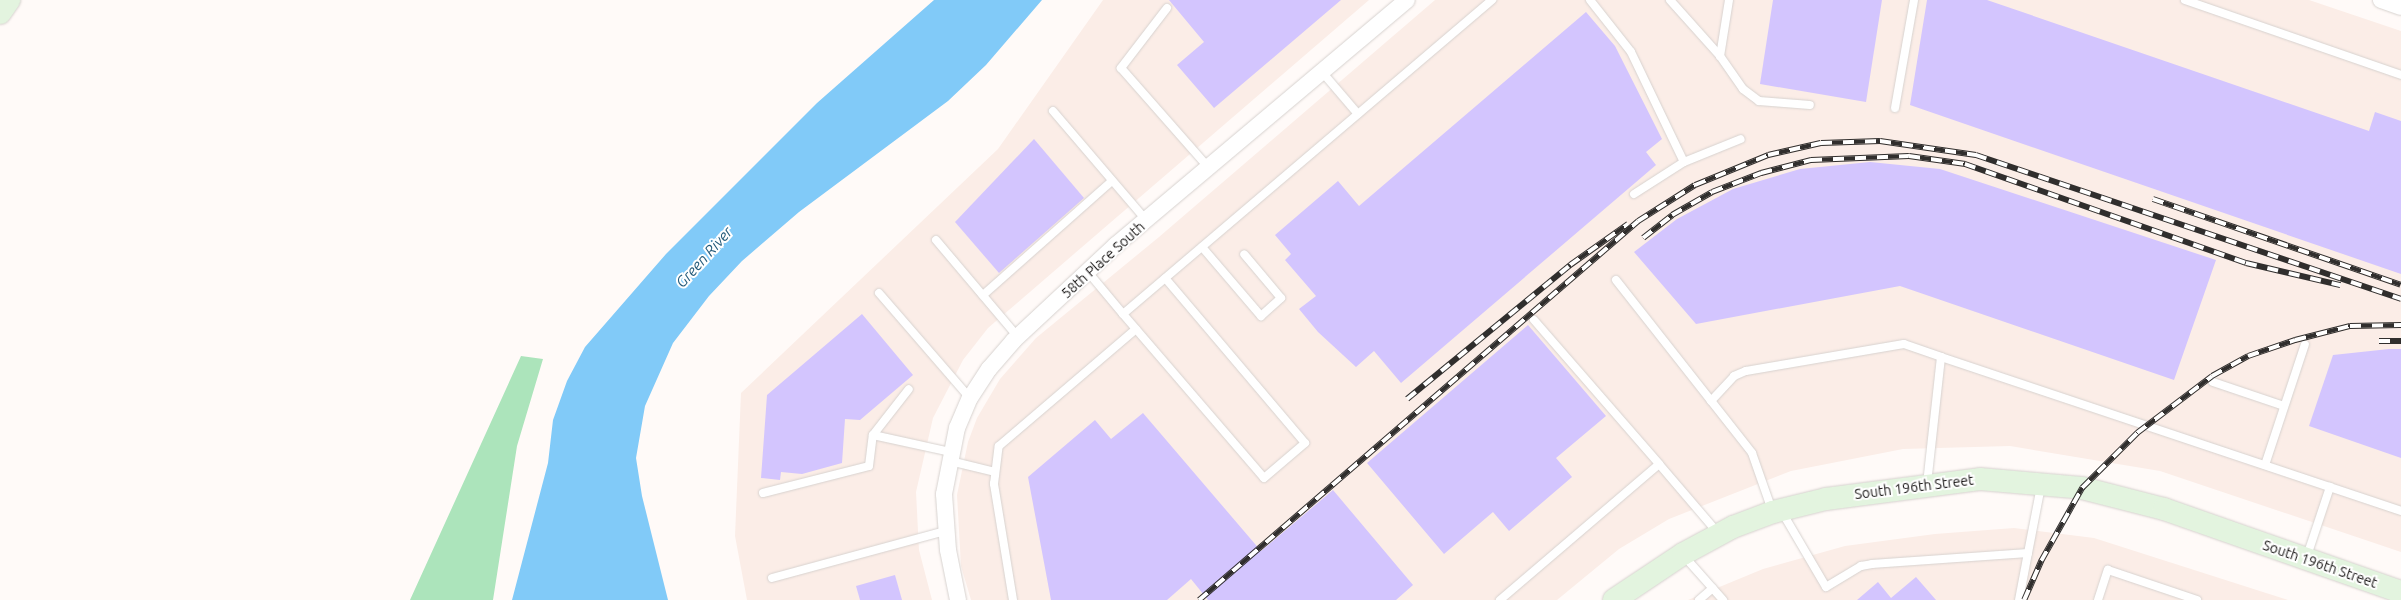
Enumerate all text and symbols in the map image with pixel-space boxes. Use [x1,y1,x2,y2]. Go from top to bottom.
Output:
street label: 58th Place South [1058,218,1148,302]
water label: Green River [672,223,736,291]
street label: South 196th Street [1854,471,1974,503]
street label: South 196th Street [2261,537,2379,591]

